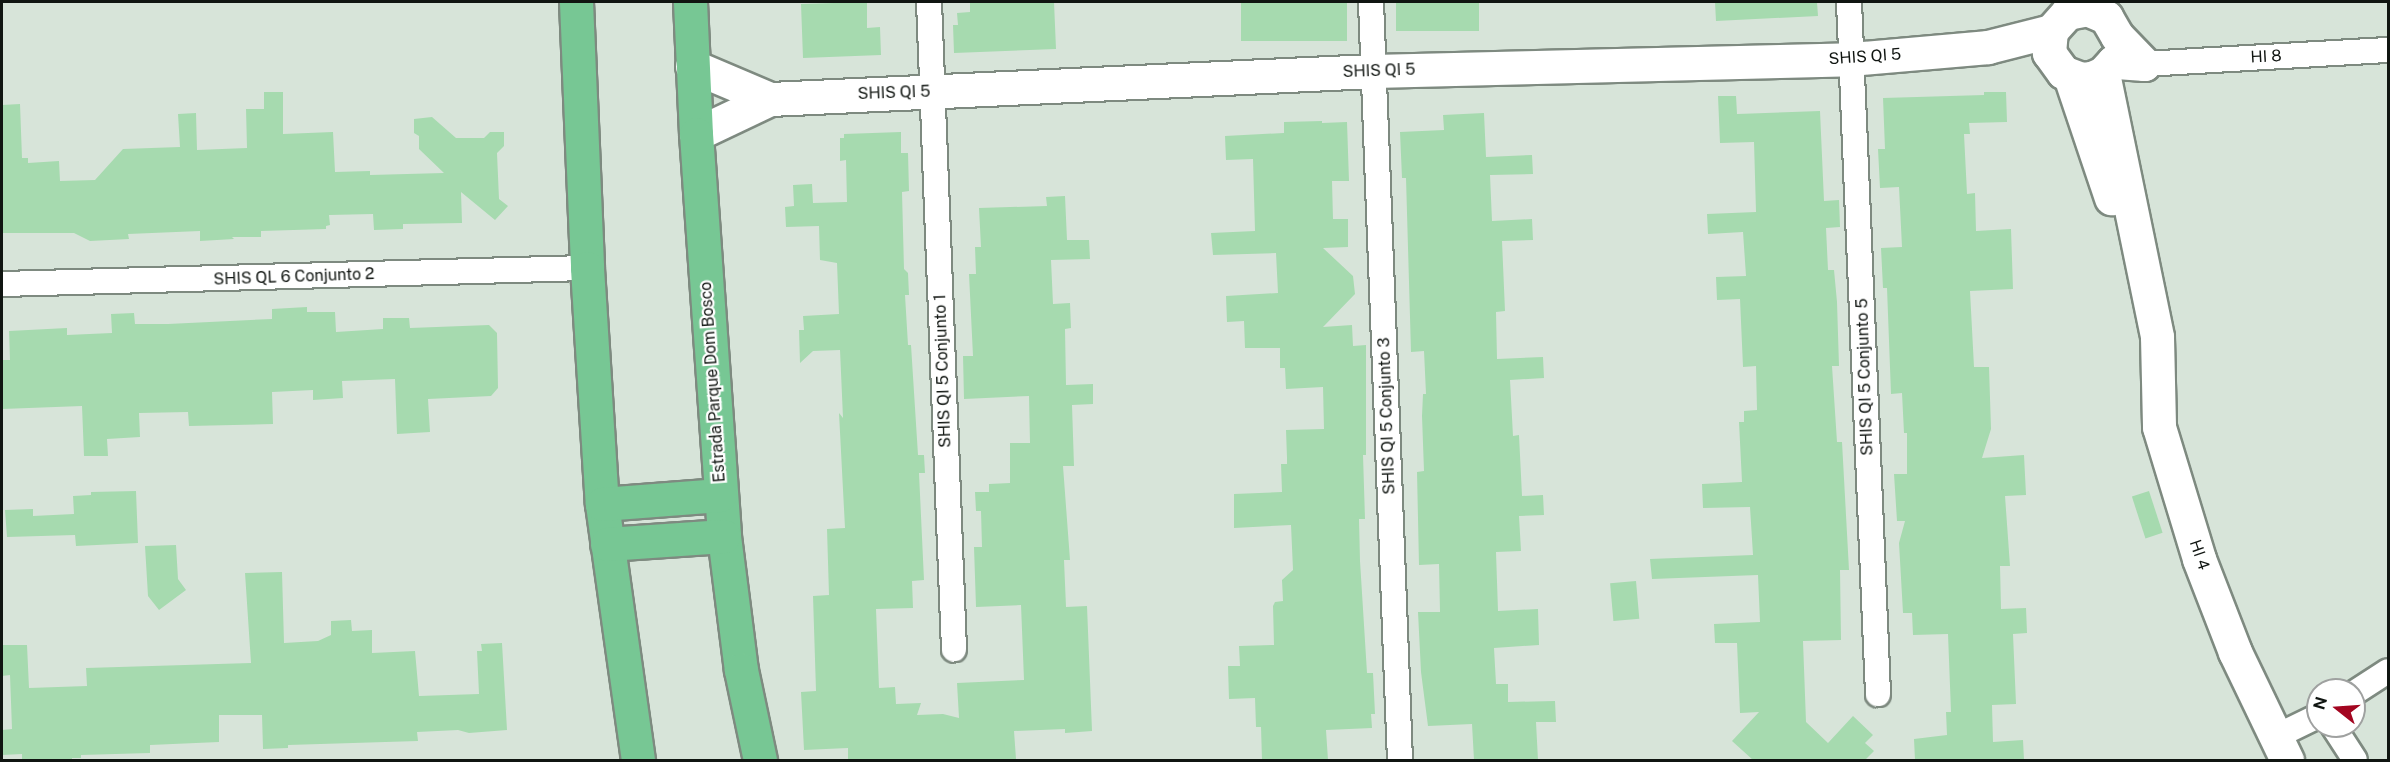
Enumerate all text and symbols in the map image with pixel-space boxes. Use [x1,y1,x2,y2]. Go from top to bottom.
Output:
street label: SHIS QI 5 [1828,45,1902,69]
street label: HI 8 [2250,47,2282,67]
street label: SHIS QI 5 [1342,60,1416,82]
street label: SHIS QI 5 [857,82,931,104]
street label: SHIS QL 6 Conjunto 2 [213,265,375,289]
street label: Estrada Parque Dom Bosco [696,281,730,483]
street label: SHIS QI 5 Conjunto 1 [931,294,955,448]
street label: SHIS QI 5 Conjunto 5 [1853,298,1877,456]
street label: SHIS QI 5 Conjunto 3 [1375,337,1399,495]
street label: HI 4 [2185,537,2213,573]
north arrow [2306,678,2366,738]
text: N [2309,694,2331,712]

